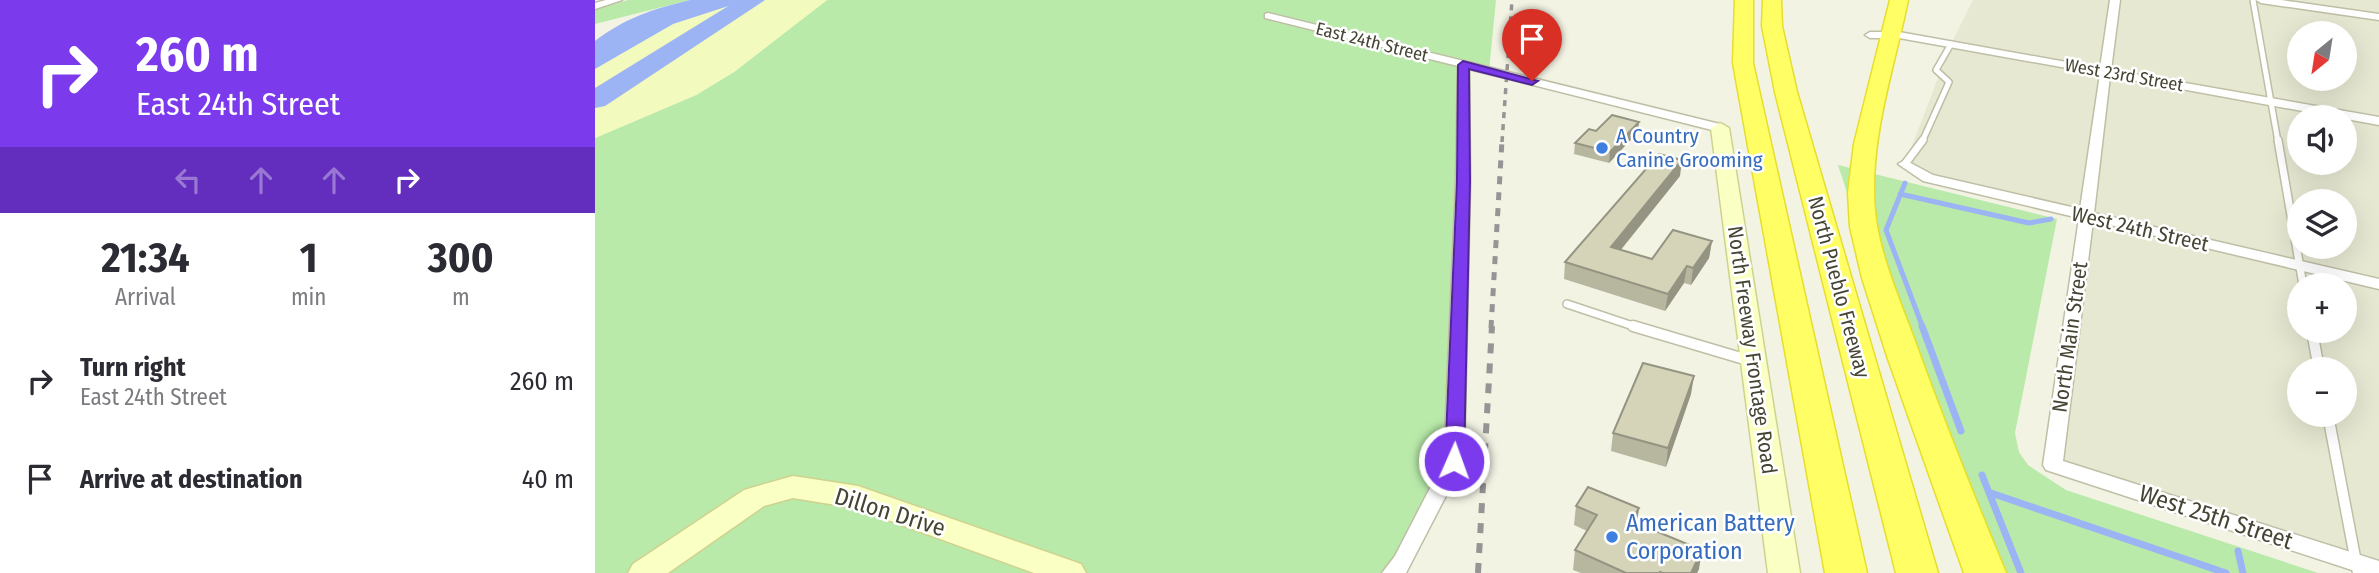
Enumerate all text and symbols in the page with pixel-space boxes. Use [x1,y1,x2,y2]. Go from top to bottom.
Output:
pin [1502,9,1562,81]
street label: East 24th Street [1314,17,1430,67]
icon: arrive [1513,20,1551,58]
north arrow [2287,21,2357,91]
map controls [2287,21,2357,427]
text: 260 m [136,25,259,84]
icon: right [21,28,112,119]
street label: West 23rd Street [2063,54,2185,96]
text: East 24th Street [136,85,340,123]
button: sound [2287,105,2357,175]
place label: A Country Canine Grooming [1616,123,1763,173]
marker: A Country Canine Grooming [1594,140,1610,156]
icon: left [169,161,207,199]
icon: ahead [242,161,280,199]
icon: ahead [315,161,353,199]
icon: right [388,161,426,199]
button: layers [2287,189,2357,259]
street label: North Pueblo Freeway [1802,193,1876,381]
street label: West 24th Street [2069,201,2211,257]
street label: North Freeway Frontage Road [1722,224,1782,476]
text: 21:34 [101,233,190,283]
text: 1 [300,233,318,283]
text: 300 [428,233,494,283]
street label: North Main Street [2047,260,2093,414]
button: + [2287,273,2357,343]
text: Arrival [115,283,176,311]
text: min [291,283,327,311]
text: m [452,283,470,311]
text: Turn right [80,352,186,383]
button: − [2287,357,2357,427]
icon: right [21,362,59,400]
text: 260 m [510,366,574,397]
text: East 24th Street [80,383,227,411]
position arrow [1417,424,1491,498]
icon: arrive [21,460,59,498]
text: Arrive at destination [80,464,303,495]
text: 40 m [522,464,574,495]
street label: West 25th Street [2136,479,2297,555]
street label: Dillon Drive [831,482,949,542]
place label: American Battery Corporation [1626,509,1795,565]
marker: American Battery Corporation [1604,529,1620,545]

